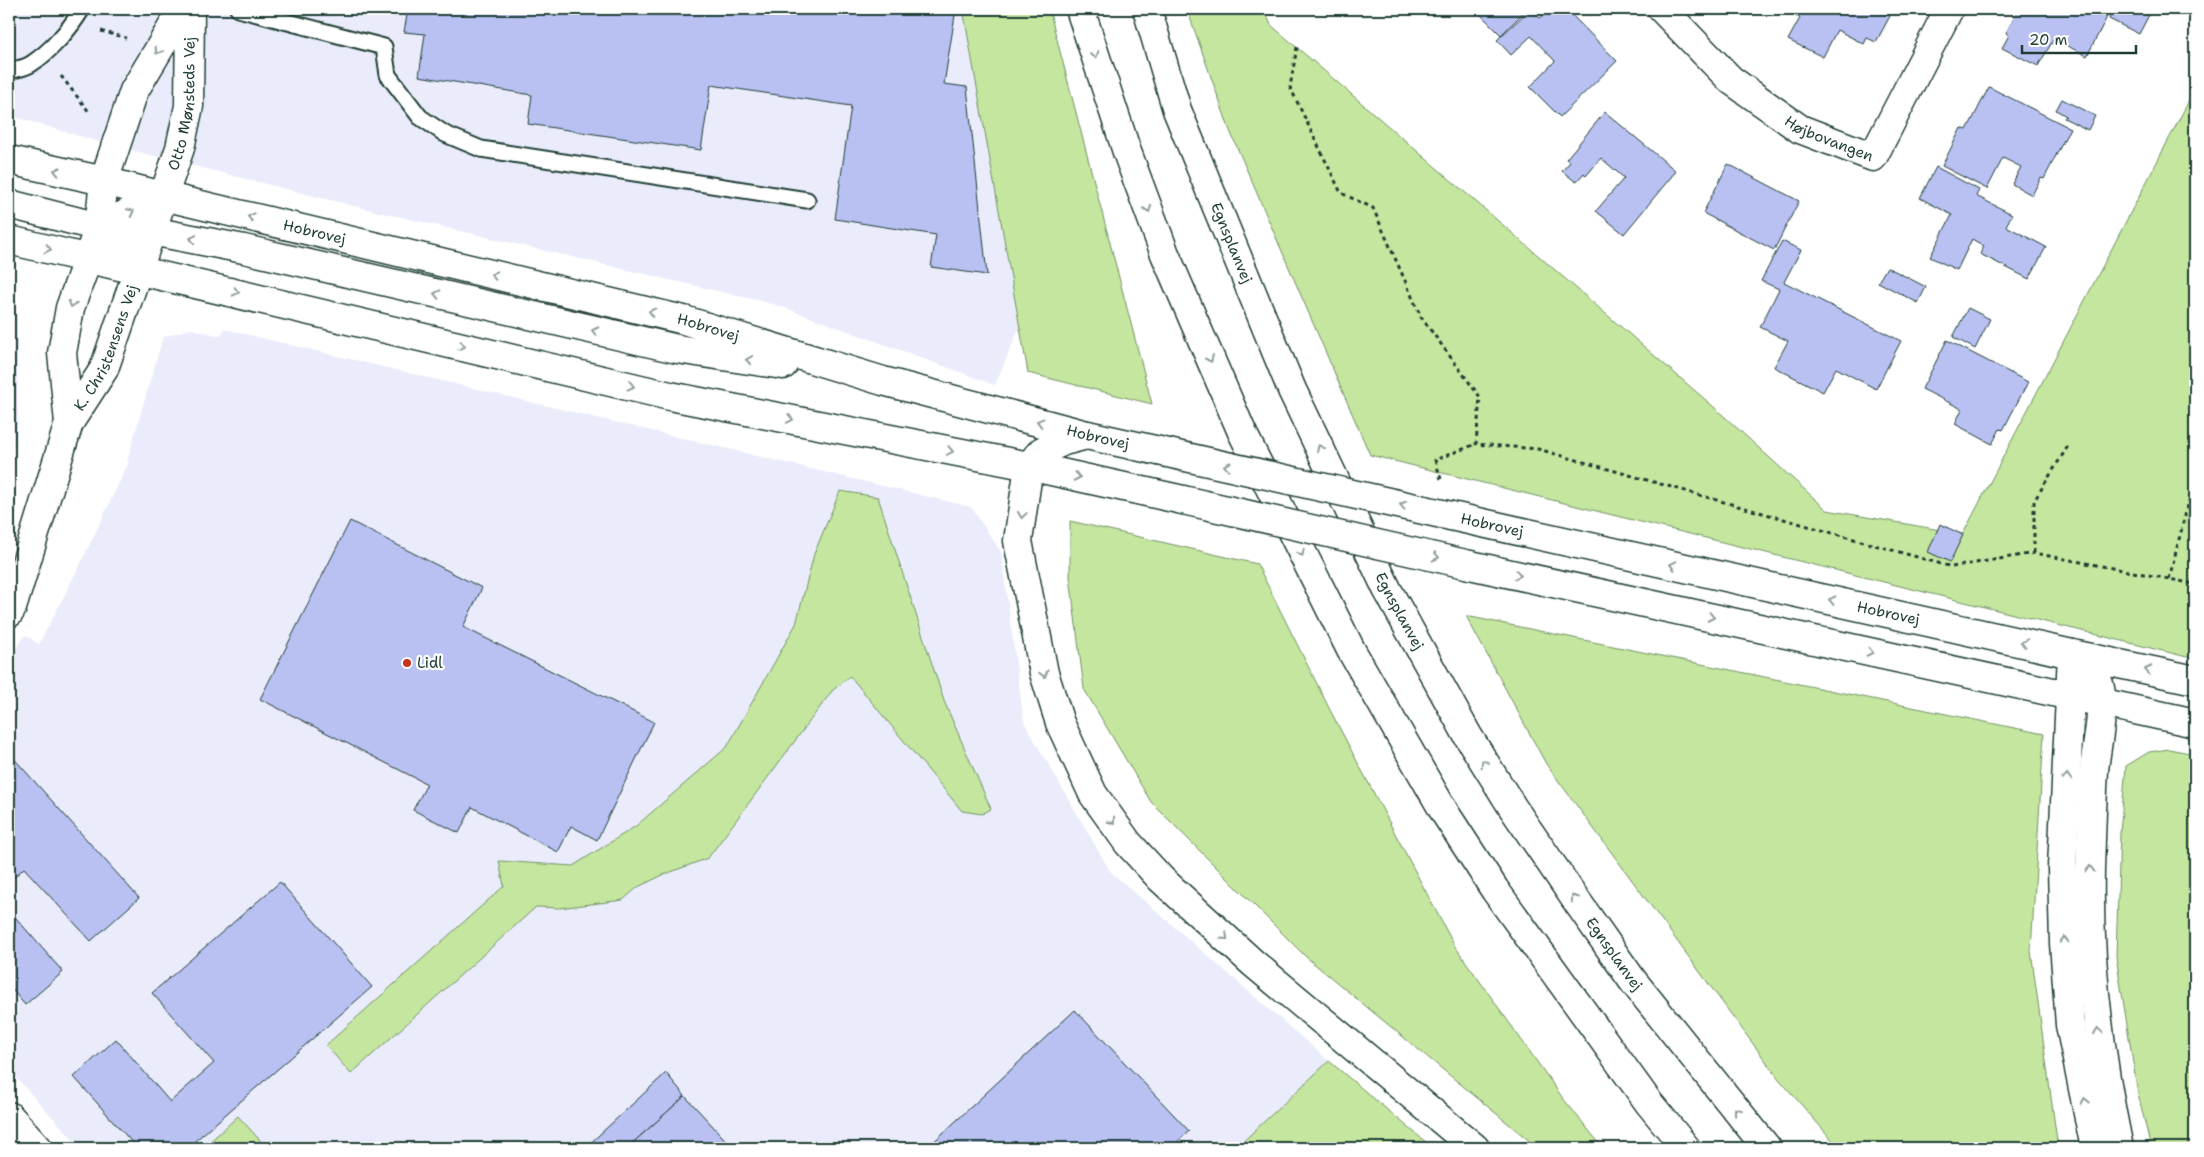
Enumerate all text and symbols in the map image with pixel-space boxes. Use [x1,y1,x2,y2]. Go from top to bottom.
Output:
scale bar [2022,22,2135,54]
text: 20 m [2029,30,2068,50]
street label: Otto Mønsteds Vej [163,37,200,173]
one-way arrow [155,45,165,54]
one-way arrow [1089,50,1099,59]
street label: Højbovangen [1780,111,1876,166]
one-way arrow [52,166,61,176]
street label: Egnsplanvej [1206,199,1257,286]
one-way arrow [1142,204,1152,212]
one-way arrow [126,208,135,218]
one-way arrow [246,212,255,223]
street label: Hobrovej [281,215,348,249]
one-way arrow [188,234,197,245]
one-way arrow [44,243,53,254]
one-way arrow [489,270,498,281]
street label: K. Christensens Vej [70,282,142,415]
one-way arrow [232,286,241,297]
one-way arrow [432,289,441,300]
one-way arrow [68,299,78,307]
one-way arrow [648,308,656,318]
street label: Hobrovej [675,309,742,346]
one-way arrow [591,326,599,337]
one-way arrow [458,340,467,351]
one-way arrow [1203,354,1214,363]
one-way arrow [744,355,752,366]
one-way arrow [627,380,636,391]
one-way arrow [786,414,795,424]
one-way arrow [1036,417,1045,428]
street label: Hobrovej [1064,420,1131,454]
one-way arrow [1316,444,1326,453]
one-way arrow [945,445,954,455]
one-way arrow [1223,461,1232,472]
one-way arrow [1072,471,1081,482]
one-way arrow [1399,500,1407,511]
street label: Hobrovej [1459,508,1525,542]
one-way arrow [1017,511,1028,519]
one-way arrow [1295,548,1305,557]
one-way arrow [1431,551,1440,562]
one-way arrow [1669,560,1678,571]
street label: Egnsplanvej [1370,569,1429,654]
one-way arrow [1513,569,1522,580]
one-way arrow [1827,596,1836,606]
street label: Hobrovej [1855,596,1922,630]
one-way arrow [1706,612,1715,622]
one-way arrow [2020,638,2029,649]
one-way arrow [1865,646,1874,657]
place label: Lidl [417,653,443,673]
marker: Lidl [401,657,413,669]
one-way arrow [2143,665,2152,675]
one-way arrow [1039,670,1049,678]
one-way arrow [1481,759,1491,768]
one-way arrow [2062,773,2073,781]
one-way arrow [1106,815,1115,825]
one-way arrow [2085,865,2095,872]
one-way arrow [1571,894,1580,904]
street label: Egnsplanvej [1581,913,1647,995]
one-way arrow [1219,931,1228,940]
one-way arrow [2059,935,2070,943]
one-way arrow [2094,1027,2104,1036]
one-way arrow [2080,1096,2091,1105]
one-way arrow [1733,1107,1742,1116]

